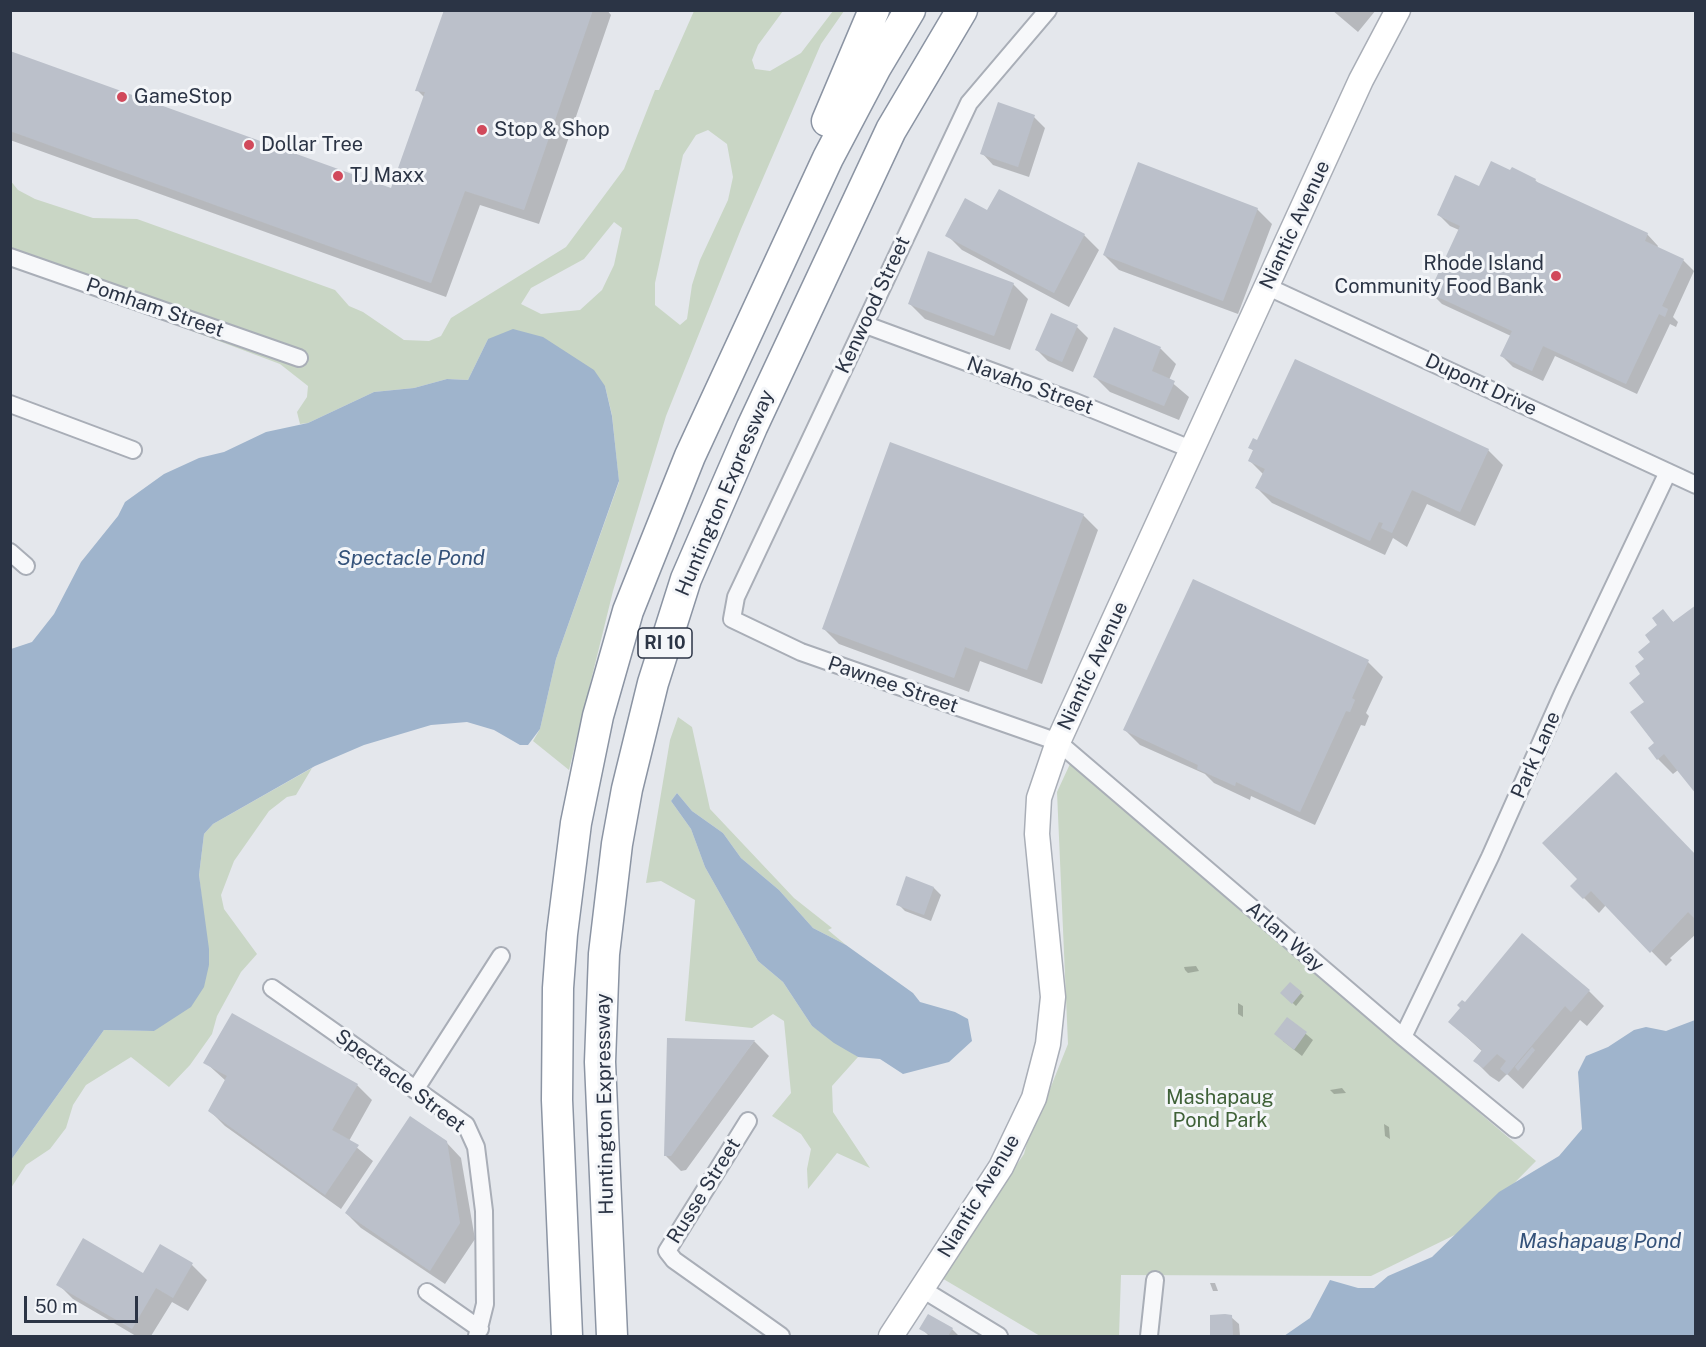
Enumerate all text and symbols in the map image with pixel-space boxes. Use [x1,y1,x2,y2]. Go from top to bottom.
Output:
place label: GameStop [134,85,232,109]
marker: GameStop [115,90,129,104]
place label: Stop & Shop [494,118,610,142]
marker: Stop & Shop [475,123,489,137]
place label: Dollar Tree [261,133,363,157]
marker: Dollar Tree [242,138,256,152]
street label: Niantic Avenue [1255,157,1335,293]
place label: TJ Maxx [350,164,424,188]
marker: TJ Maxx [331,169,345,183]
street label: Kenwood Street [831,232,915,378]
place label: Rhode Island Community Food Bank [1335,252,1544,299]
marker: Rhode Island Community Food Bank [1549,269,1563,283]
street label: Pomham Street [83,273,227,343]
street label: Dupont Drive [1421,349,1541,421]
street label: Navaho Street [964,352,1096,420]
street label: Huntington Expressway [671,386,779,600]
water label: Spectacle Pond [337,546,485,572]
street label: Niantic Avenue [1053,598,1133,734]
road number: RI 10 [638,628,692,658]
street label: Pawnee Street [825,651,961,719]
street label: Park Lane [1506,708,1566,802]
street label: Arlan Way [1241,897,1329,977]
street label: Huntington Expressway [591,993,619,1215]
street label: Spectacle Street [330,1024,470,1138]
park label: Mashapaug Pond Park [1166,1086,1274,1133]
street label: Niantic Avenue [933,1130,1025,1262]
street label: Russe Street [662,1134,746,1248]
water label: Mashapaug Pond [1519,1229,1681,1255]
scale bar [27,1284,141,1322]
text: 50 m [35,1296,78,1317]

